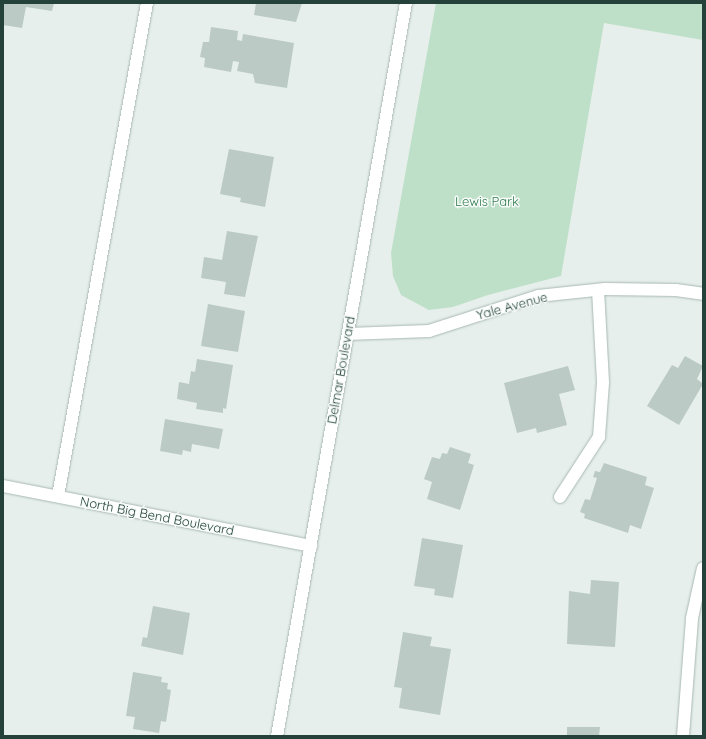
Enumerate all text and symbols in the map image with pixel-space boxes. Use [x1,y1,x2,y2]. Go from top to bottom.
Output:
park label: Lewis Park [455,193,519,209]
street label: Yale Avenue [475,289,549,323]
street label: Delmar Boulevard [324,315,358,425]
street label: North Big Bend Boulevard [79,493,235,539]

